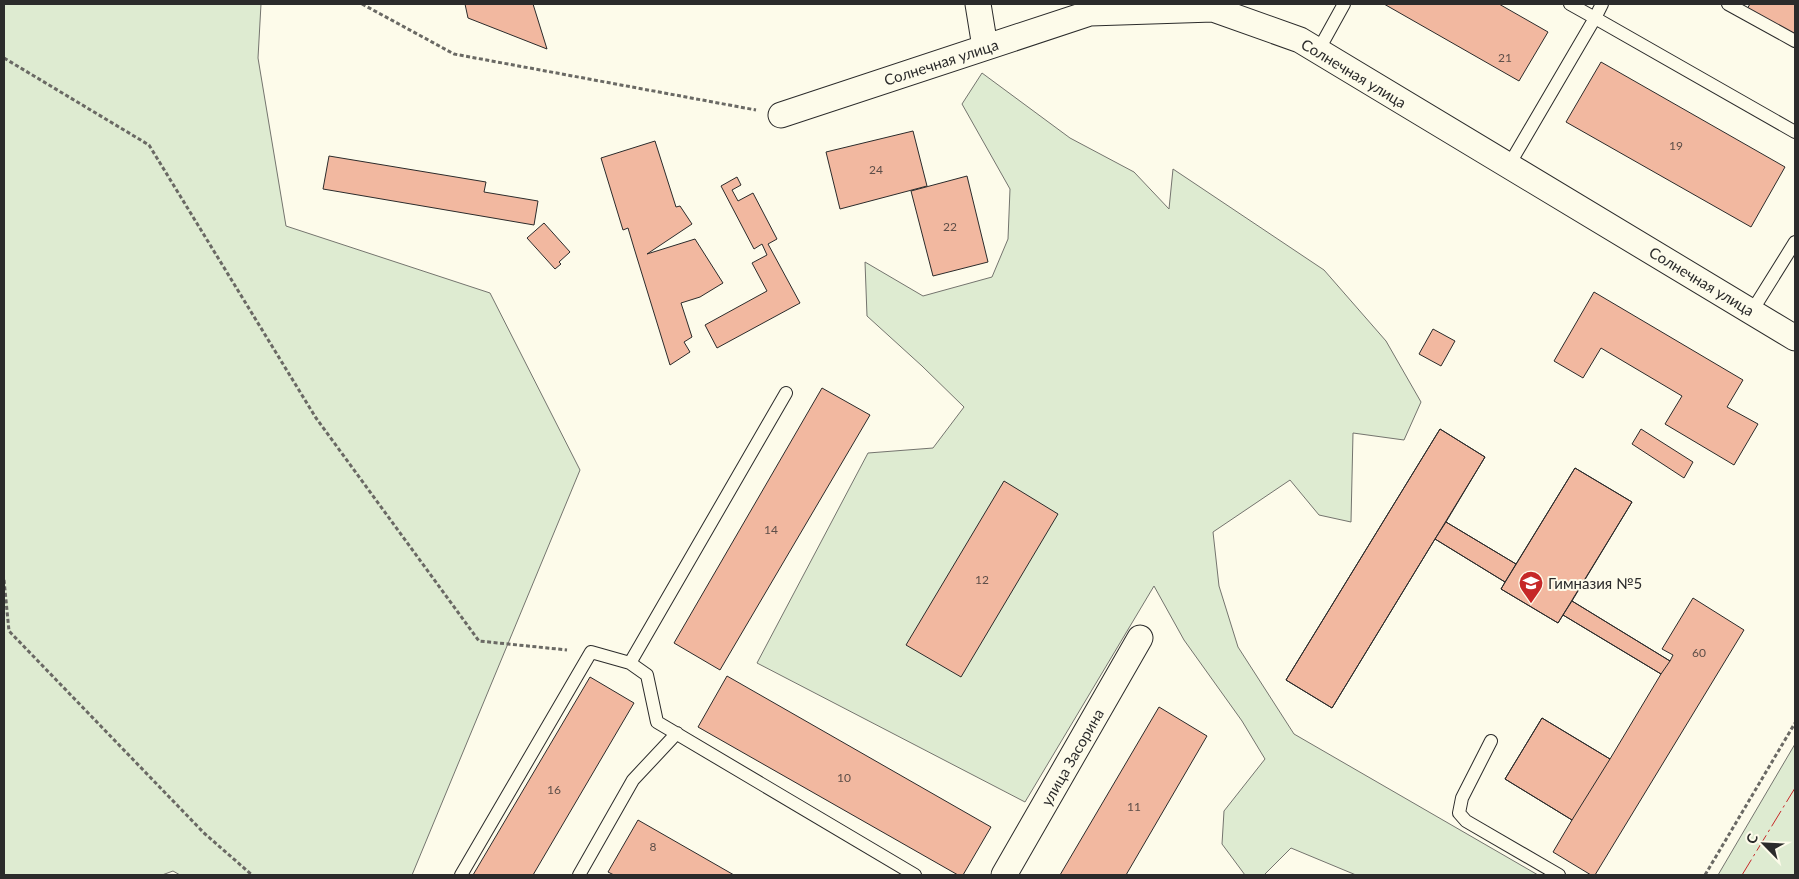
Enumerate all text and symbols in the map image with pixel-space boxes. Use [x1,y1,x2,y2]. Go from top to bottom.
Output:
street label: Солнечная улица [882,35,1000,89]
street label: Солнечная улица [1298,35,1410,111]
house number: 21 [1498,50,1512,65]
house number: 19 [1669,138,1683,153]
house number: 24 [869,162,883,177]
house number: 22 [943,219,957,234]
street label: Солнечная улица [1646,243,1758,319]
house number: 14 [764,522,778,537]
school or university icon: Гимназия №5 [1518,570,1544,604]
house number: 12 [975,572,989,587]
place label: Гимназия №5 [1548,574,1642,592]
house number: 60 [1692,645,1706,660]
street label: улица Засорина [1037,705,1107,809]
house number: 10 [837,770,851,785]
house number: 16 [547,782,561,797]
house number: 11 [1127,799,1141,814]
north arrow [1739,819,1789,869]
text: С [1742,830,1762,846]
house number: 8 [650,839,657,854]

